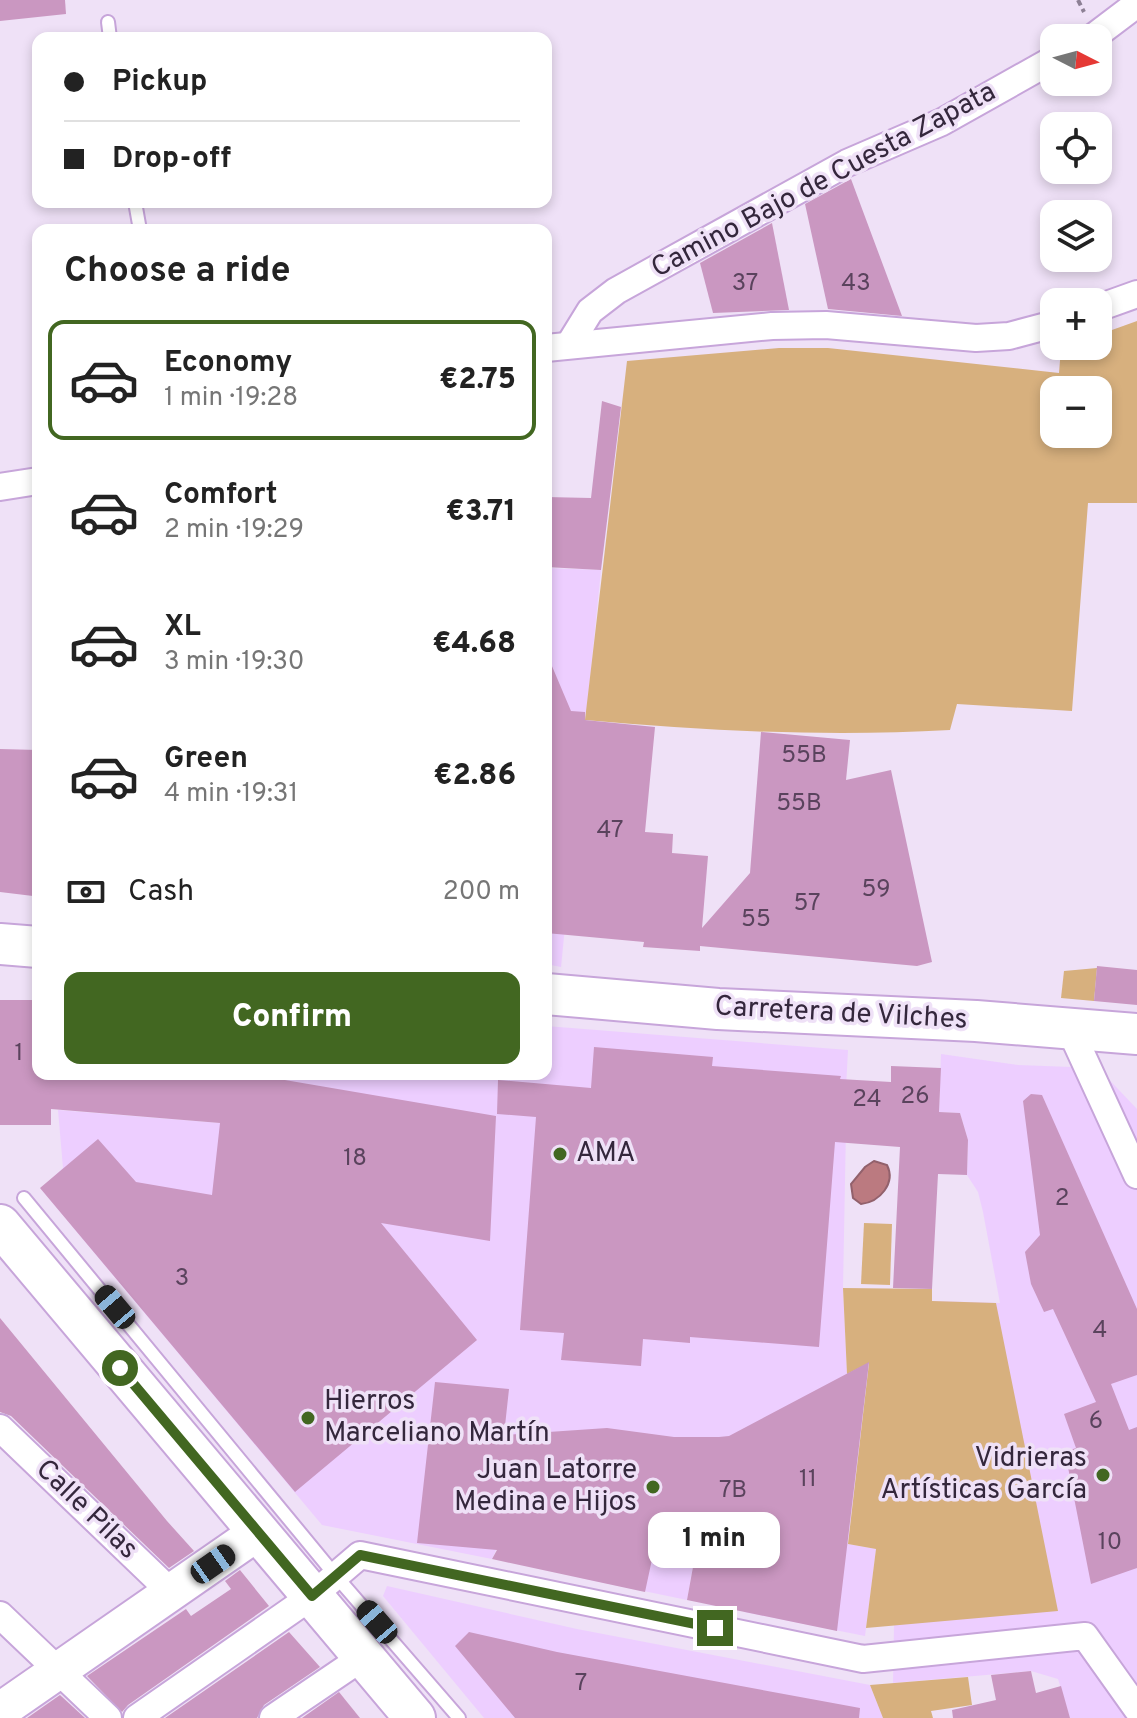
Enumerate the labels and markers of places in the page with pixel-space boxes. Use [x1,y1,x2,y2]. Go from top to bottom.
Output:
place label: AMA [576,1136,635,1172]
marker: AMA [551,1145,569,1163]
place label: Hierros Marceliano Martín [324,1384,550,1452]
marker: Hierros Marceliano Martín [299,1409,317,1427]
place label: Vidrieras Artísticas García [880,1441,1087,1509]
place label: Juan Latorre Medina e Hijos [454,1453,637,1521]
marker: Vidrieras Artísticas García [1094,1466,1112,1484]
marker: Juan Latorre Medina e Hijos [644,1478,662,1496]

